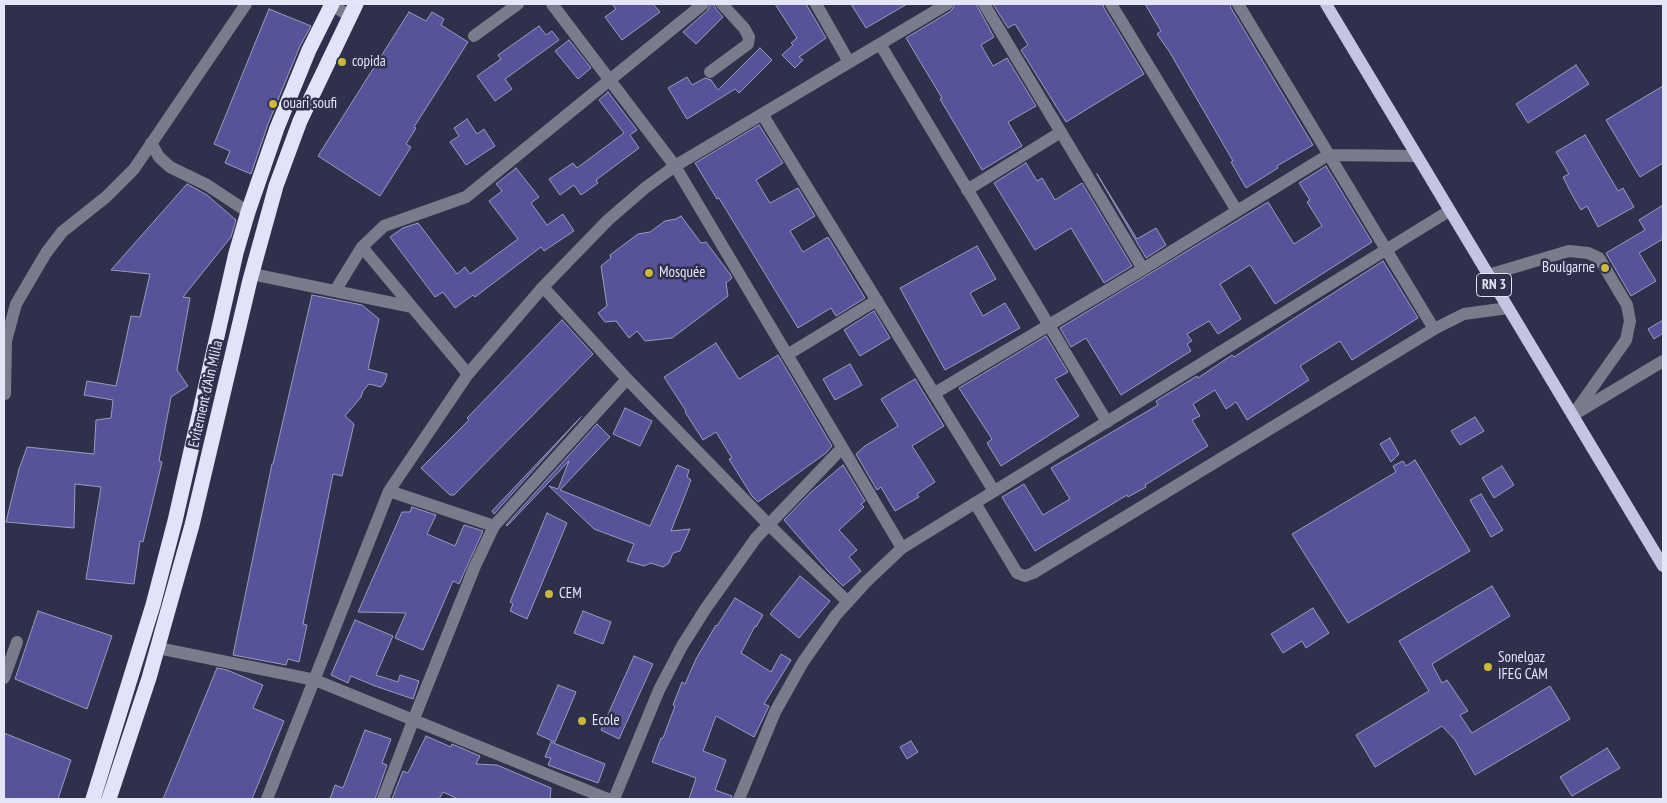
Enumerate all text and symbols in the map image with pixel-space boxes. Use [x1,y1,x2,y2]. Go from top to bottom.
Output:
place label: copida [352,53,386,71]
marker: copida [336,56,348,68]
place label: ouari soufi [283,95,337,113]
marker: ouari soufi [267,98,279,110]
place label: Boulgarne [1542,259,1595,277]
marker: Boulgarne [1599,262,1611,274]
place label: Mosquée [659,264,705,282]
marker: Mosquée [643,267,655,279]
road number: RN 3 [1476,274,1512,296]
street label: Evitement d'Ain Mlila [185,339,227,449]
place label: CEM [559,585,582,603]
marker: CEM [543,588,555,600]
place label: Sonelgaz IFEG CAM [1498,649,1548,684]
marker: Sonelgaz IFEG CAM [1482,661,1494,673]
place label: Ecole [592,712,620,730]
marker: Ecole [576,715,588,727]

